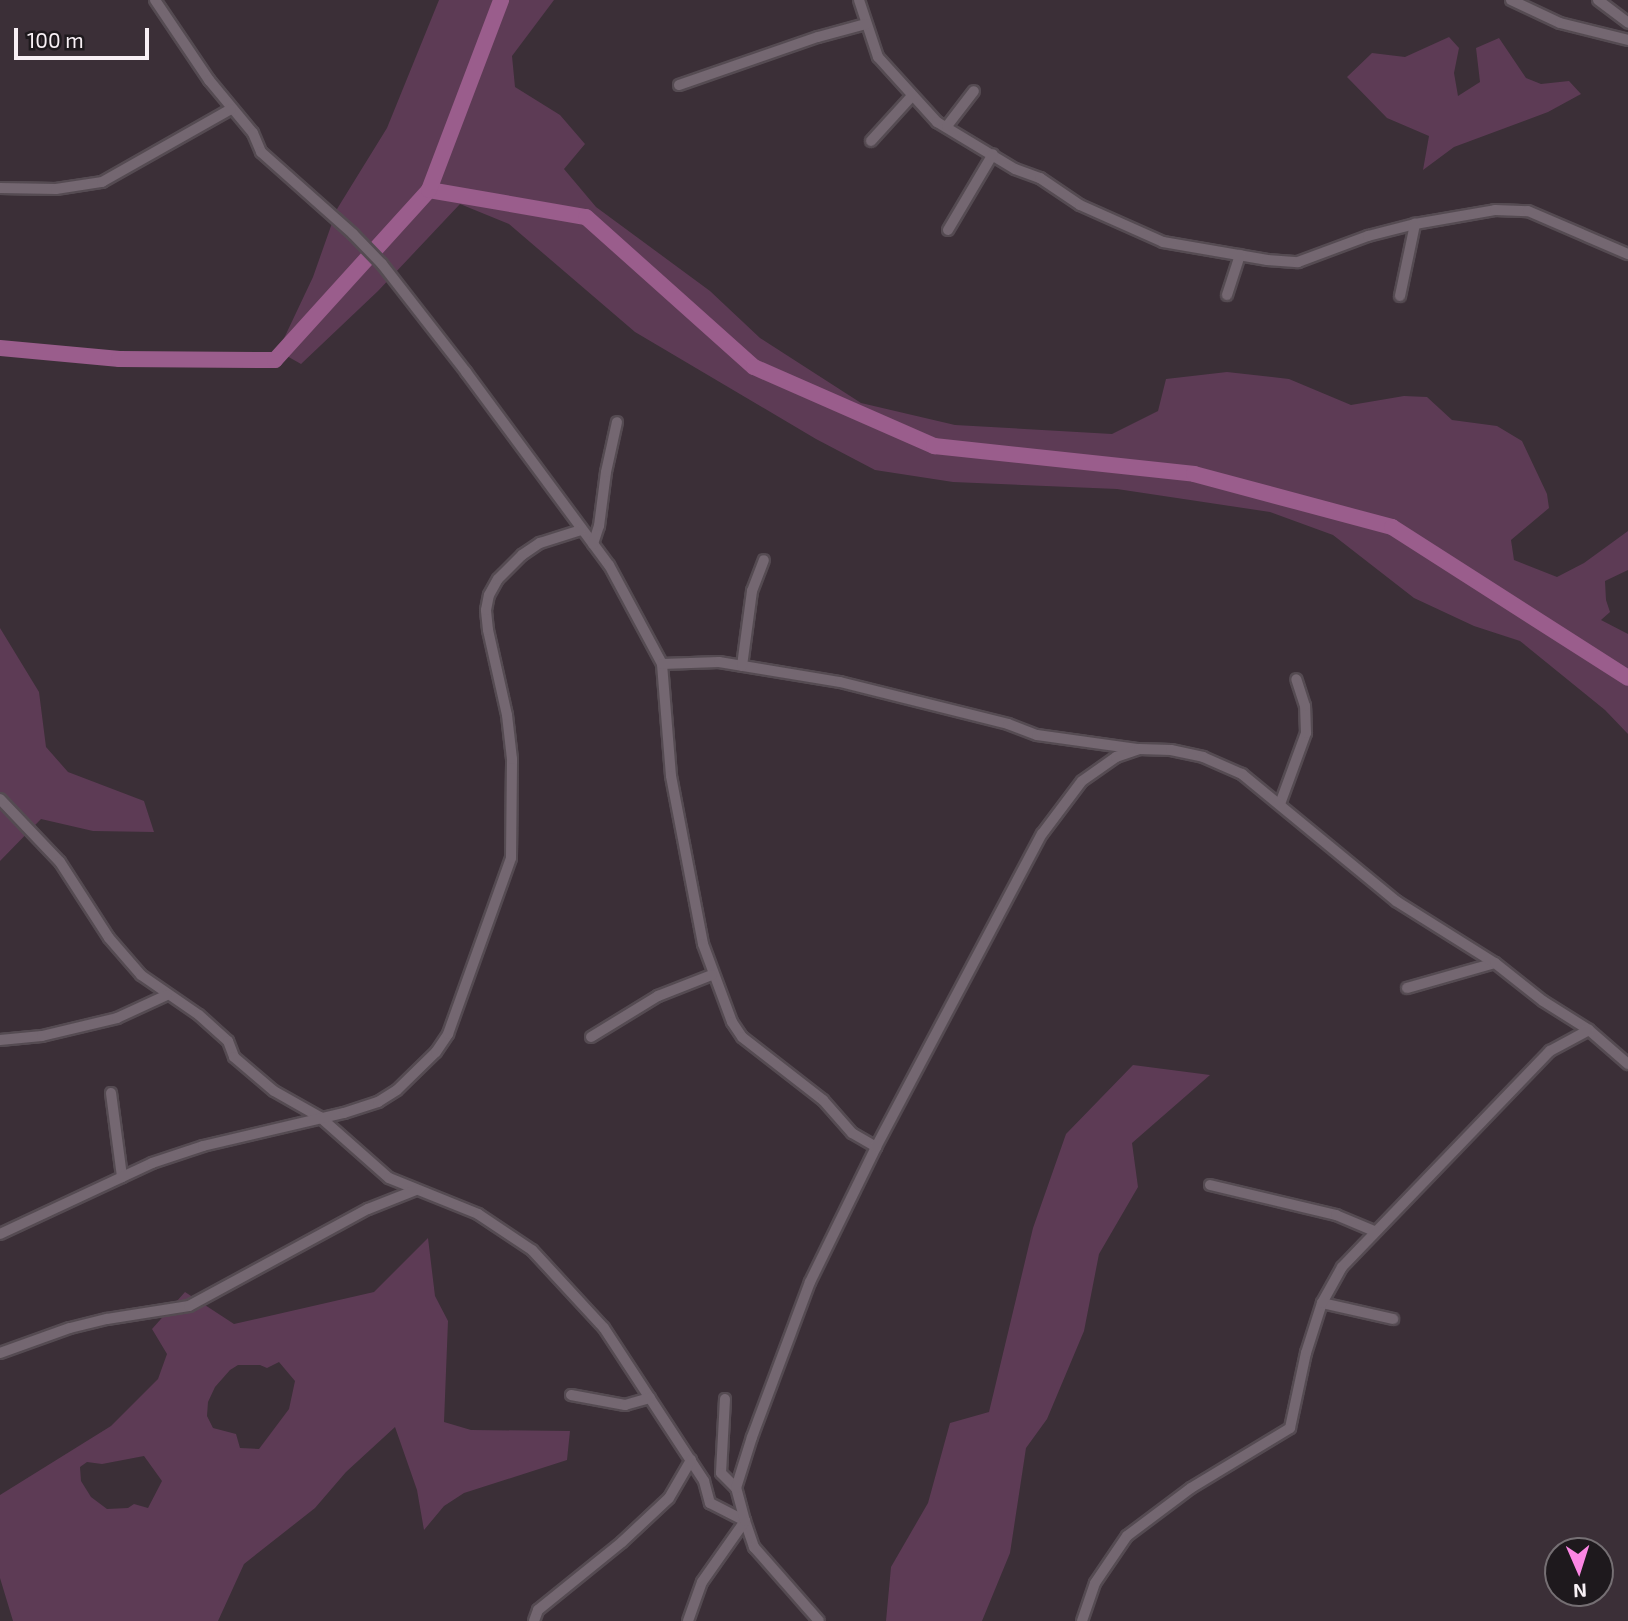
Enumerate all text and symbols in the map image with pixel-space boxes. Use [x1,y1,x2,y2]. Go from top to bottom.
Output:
scale bar [18,14,152,58]
text: 100 m [27,27,84,52]
north arrow [1544,1537,1614,1607]
text: N [1573,1580,1587,1603]

